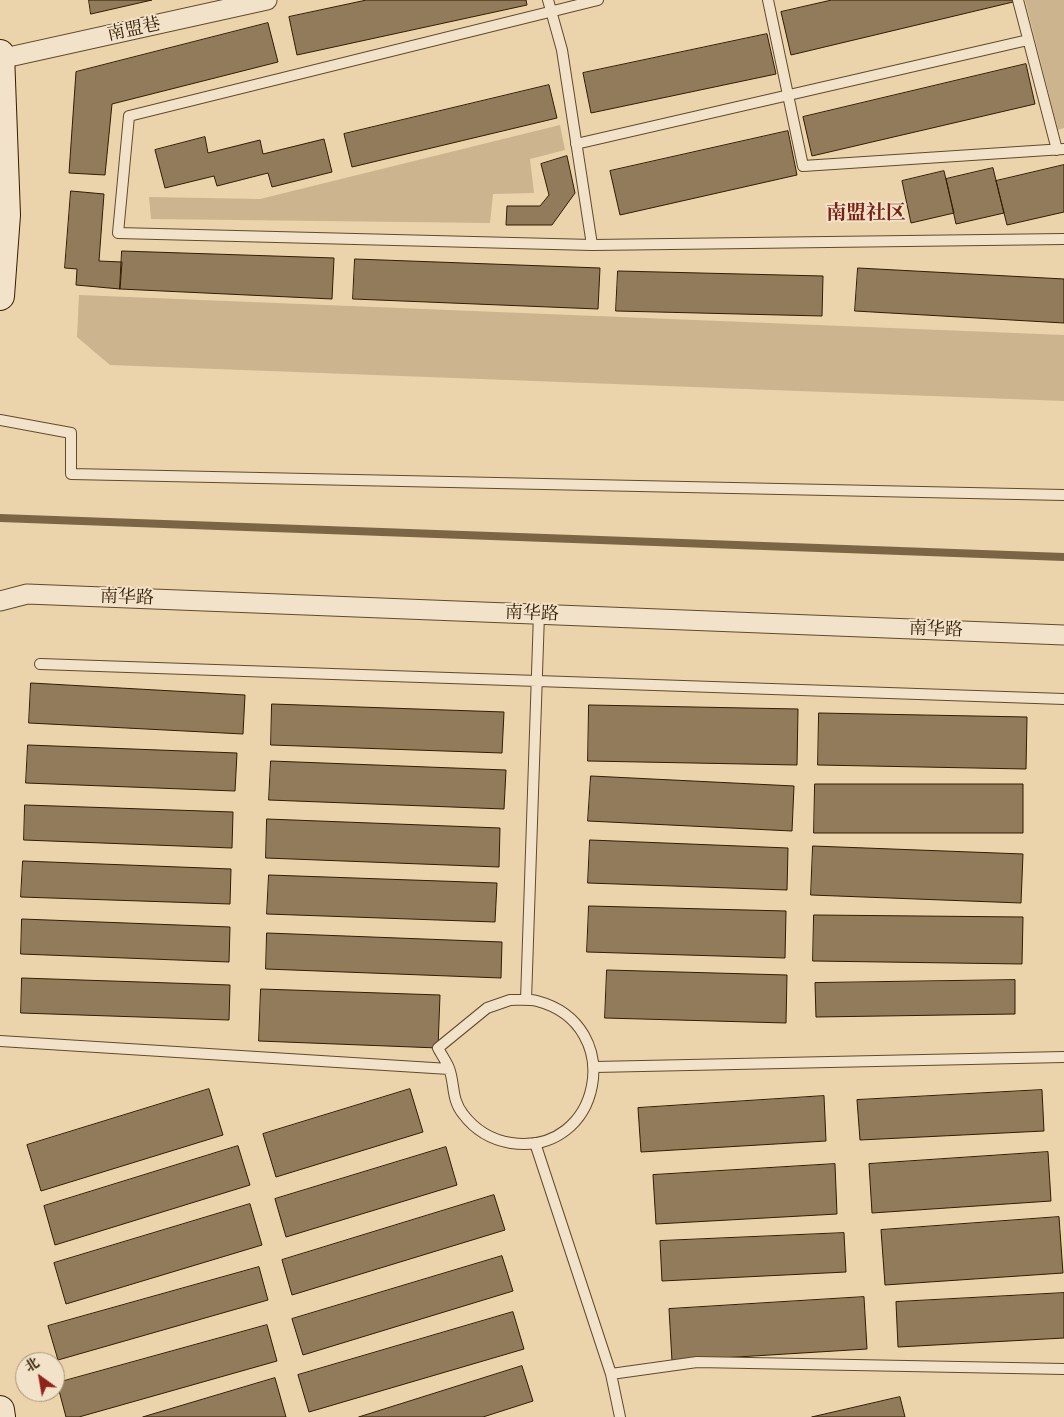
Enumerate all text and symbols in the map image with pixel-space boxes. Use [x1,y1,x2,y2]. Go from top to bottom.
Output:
street label: 南盟巷 [105,14,163,46]
district label: 南盟社区 [826,202,906,226]
street label: 南华路 [100,586,154,610]
street label: 南华路 [505,602,559,626]
street label: 南华路 [909,618,963,642]
north arrow [15,1352,65,1402]
text: 北 [22,1354,43,1376]

